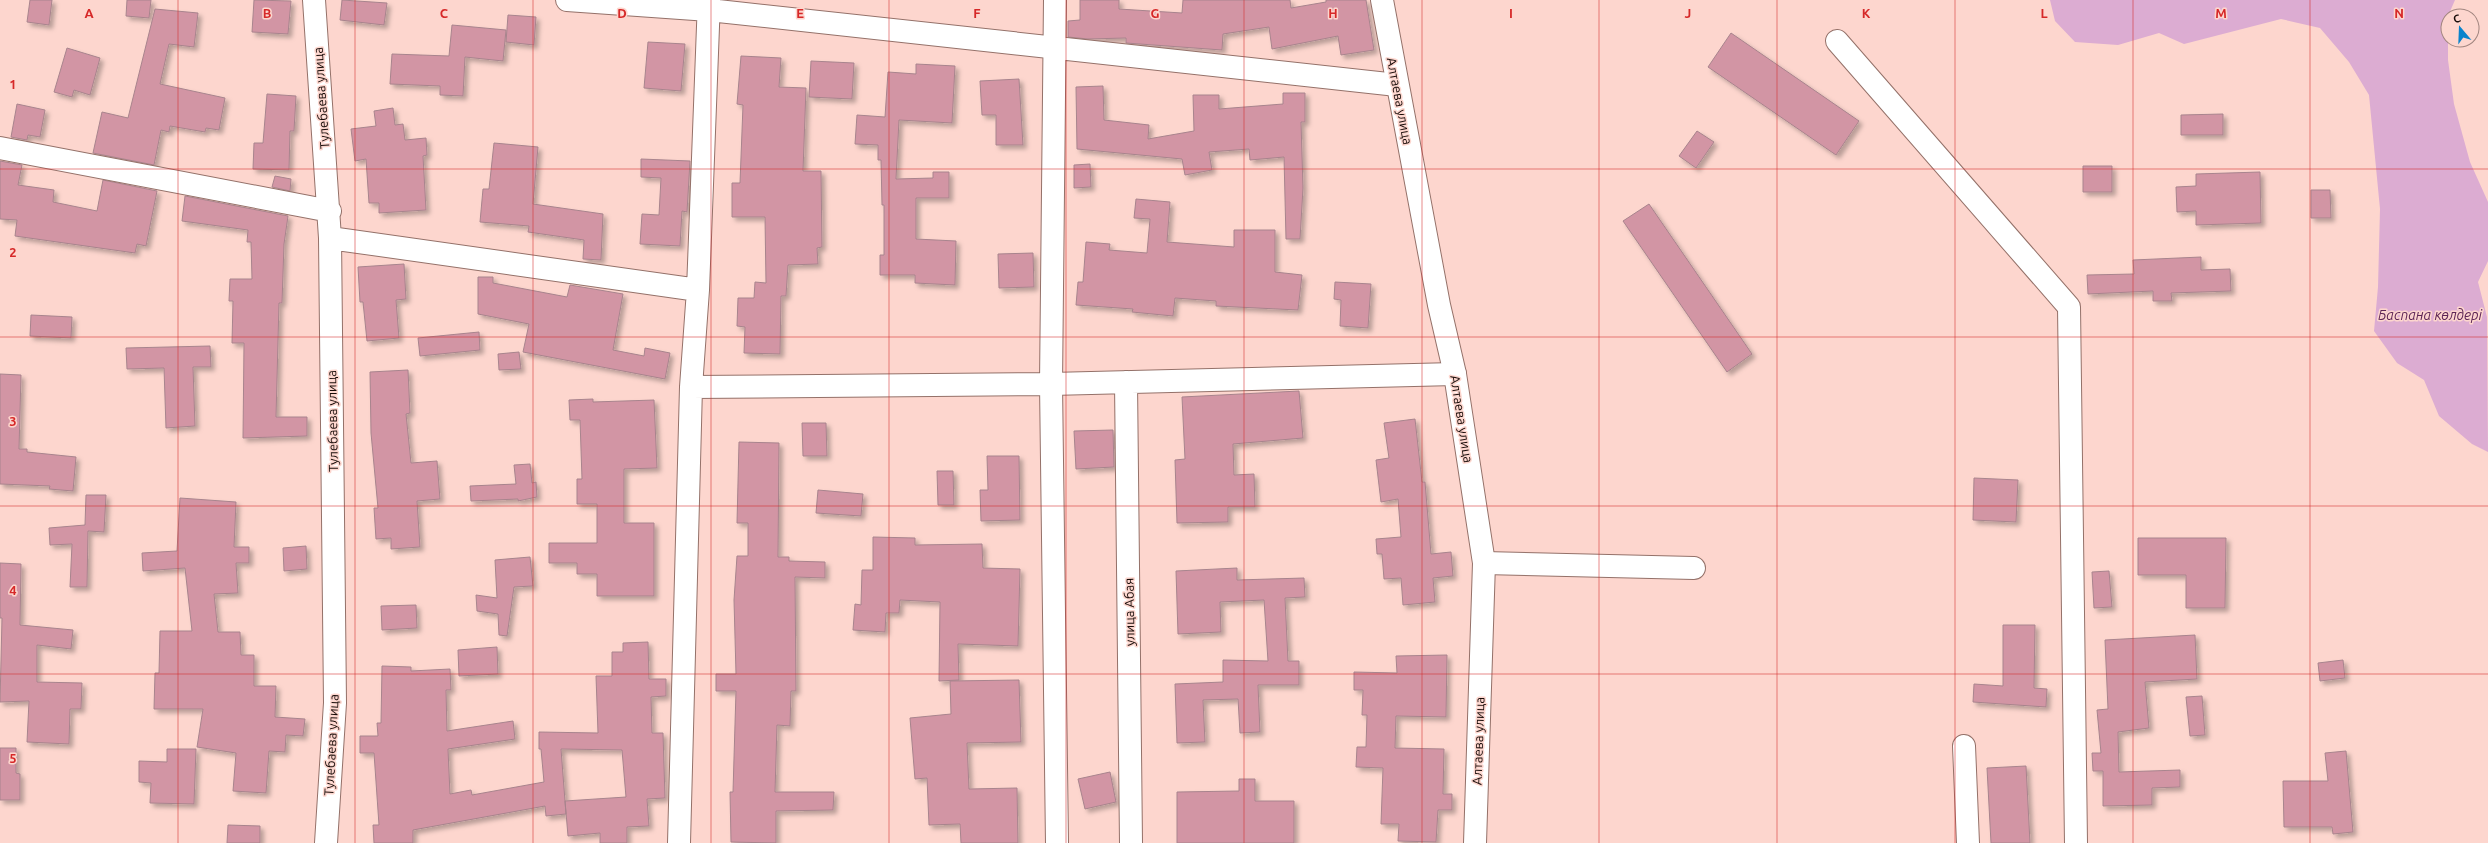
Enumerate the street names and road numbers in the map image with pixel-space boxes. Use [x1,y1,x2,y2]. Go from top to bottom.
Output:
street label: Тулебаева улица [310,47,332,149]
street label: Алтаева улица [1385,56,1415,146]
street label: Тулебаева улица [324,370,340,472]
street label: Алтаева улица [1448,374,1476,464]
street label: улица Абая [1121,578,1137,646]
street label: Тулебаева улица [321,694,341,796]
street label: Алтаева улица [1469,697,1487,785]

